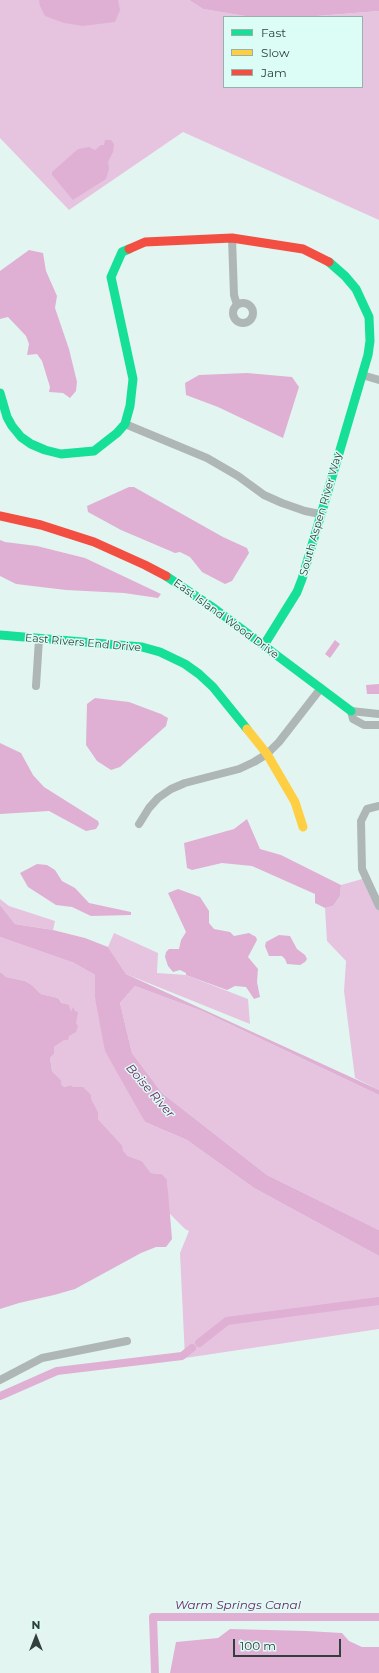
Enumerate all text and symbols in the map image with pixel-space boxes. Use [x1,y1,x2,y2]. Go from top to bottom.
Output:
legend [223,16,363,88]
text: Fast [261,25,286,40]
text: Slow [261,45,290,60]
text: Jam [261,65,287,80]
street label: South Aspen River Way [297,451,345,577]
street label: East Island Wood Drive [171,576,281,662]
street label: East Rivers End Drive [24,631,142,655]
water label: Boise River [123,1061,177,1121]
water label: Warm Springs Canal [175,1598,301,1612]
north arrow [16,1617,56,1657]
text: N [32,1618,40,1632]
scale bar [235,1631,343,1657]
text: 100 m [240,1638,276,1653]

